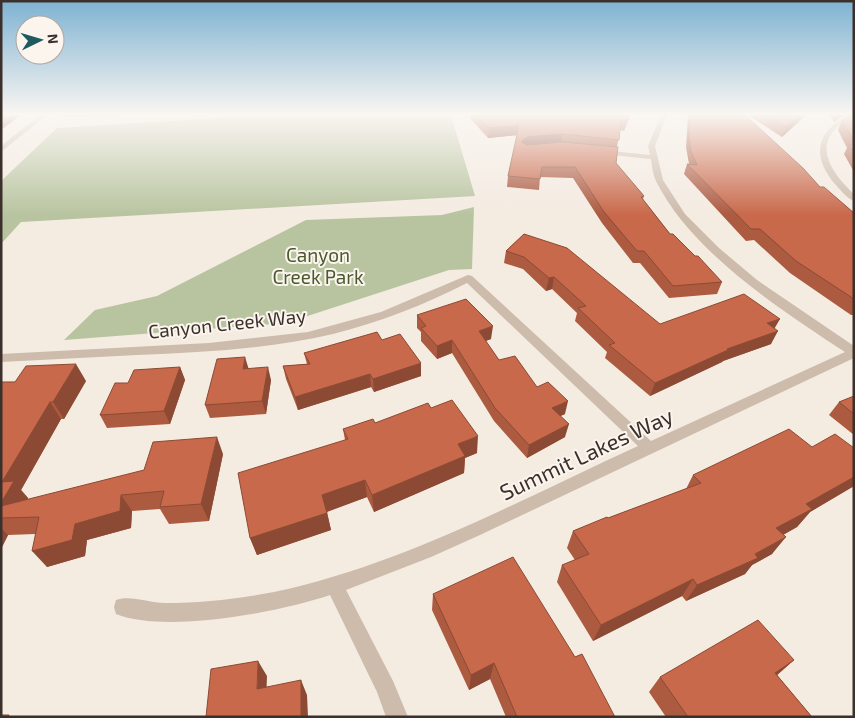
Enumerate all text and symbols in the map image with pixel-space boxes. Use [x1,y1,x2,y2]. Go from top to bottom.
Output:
north arrow [15,15,65,65]
text: N [45,33,62,45]
park label: Canyon Creek Park [272,243,364,288]
street label: Canyon Creek Way [147,303,307,343]
street label: Summit Lakes Way [495,401,677,505]

